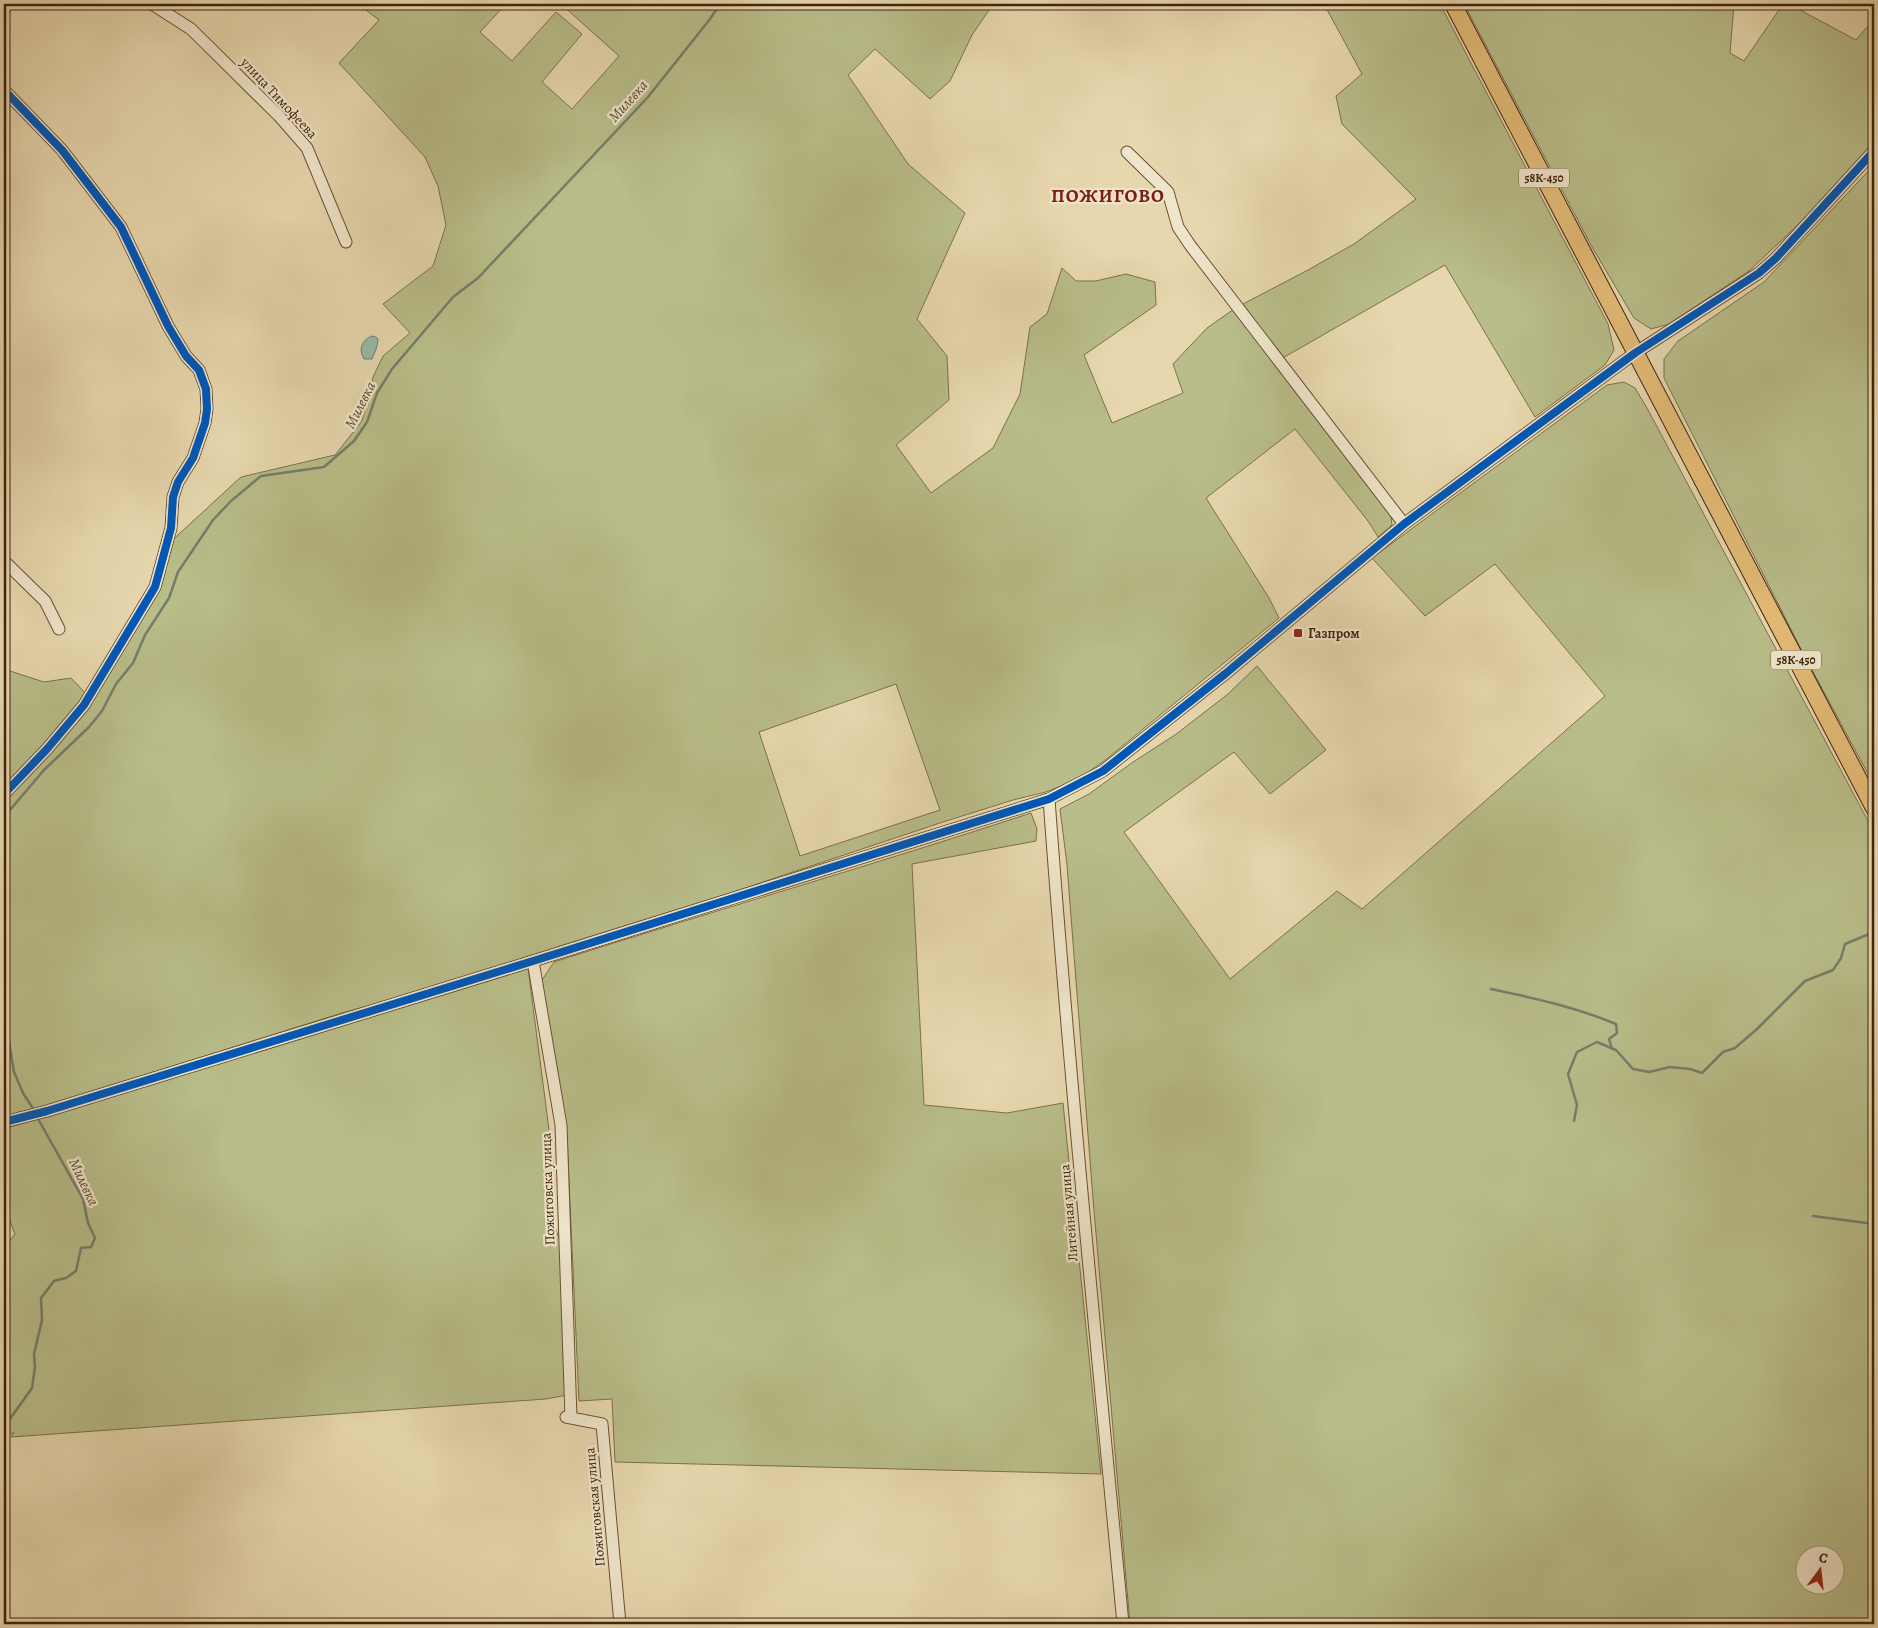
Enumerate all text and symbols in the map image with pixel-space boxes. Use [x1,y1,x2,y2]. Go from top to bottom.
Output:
street label: улица Тимофеева [236,52,322,143]
water label: Милевка [604,76,652,126]
road number: 58К-450 [1519,168,1569,188]
district label: ПОЖИГОВО [1051,183,1165,209]
water label: Милевка [340,378,380,432]
place label: Газпром [1308,624,1360,643]
marker: Газпром [1292,627,1304,639]
road number: 58К-450 [1771,650,1821,670]
street label: Пожиговска улица [537,1132,559,1246]
water label: Милевка [64,1155,104,1209]
street label: Литейная улица [1055,1163,1083,1263]
street label: Пожиговская улица [580,1446,610,1567]
north arrow [1796,1546,1846,1596]
text: С [1817,1548,1830,1568]

